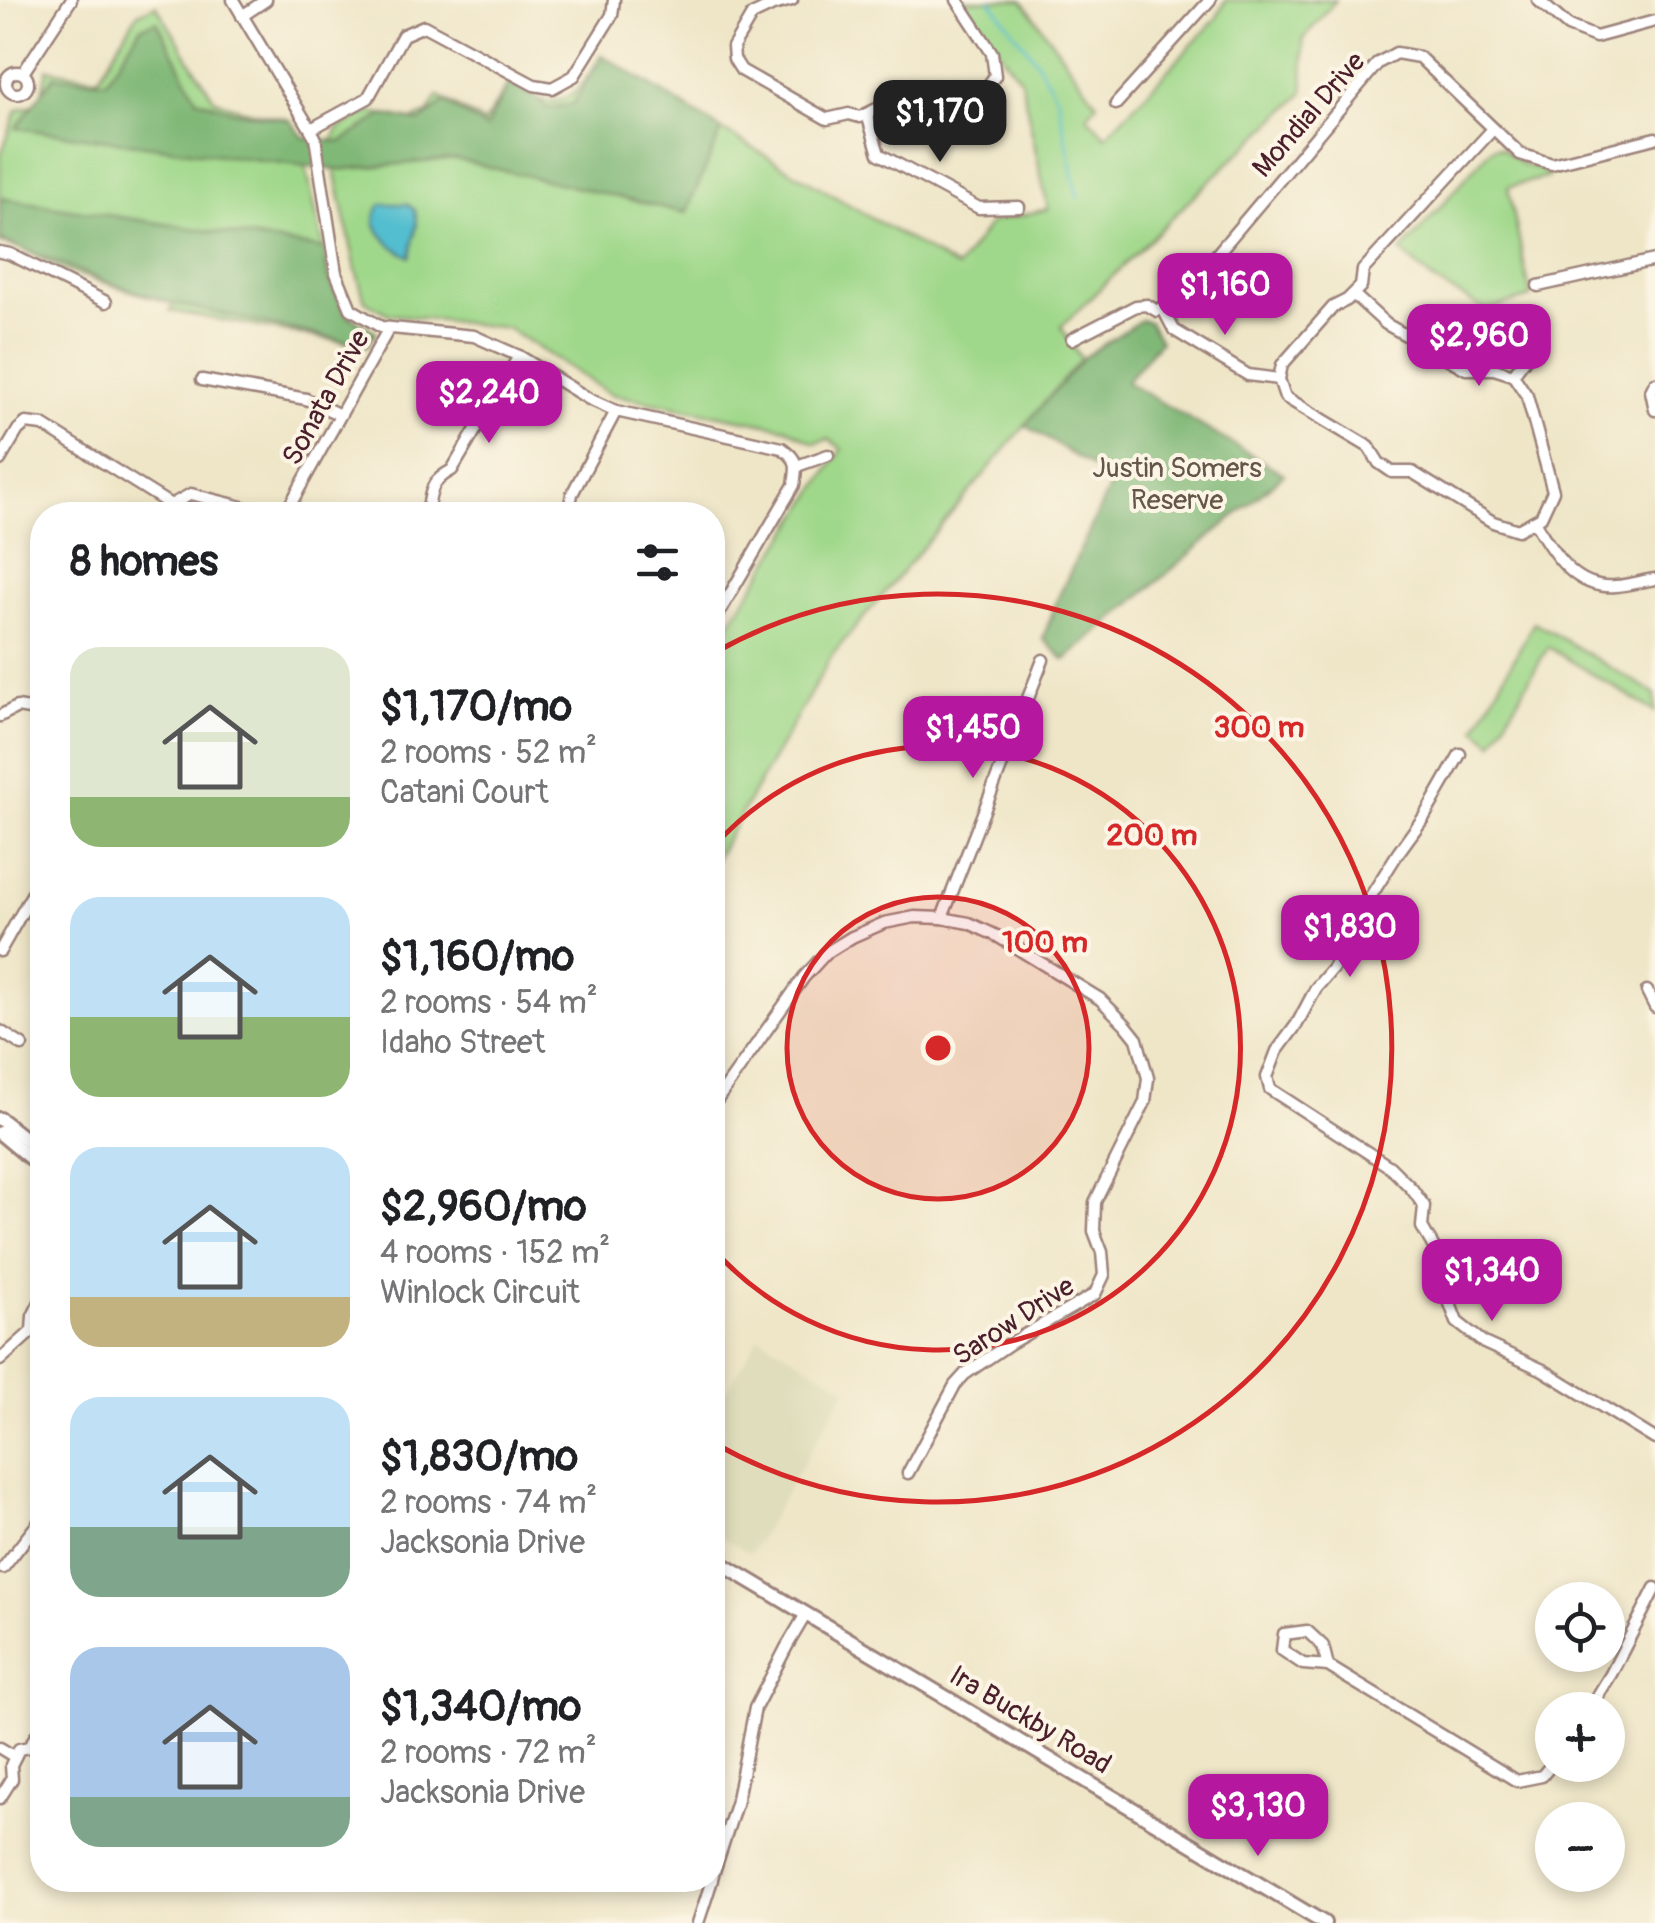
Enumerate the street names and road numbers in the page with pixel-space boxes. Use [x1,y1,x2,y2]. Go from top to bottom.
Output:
street label: Mondial Drive [1245,45,1373,185]
street label: Sonata Drive [275,324,378,471]
street label: Sarow Drive [946,1269,1082,1374]
street label: Ira Buckby Road [943,1658,1117,1782]

